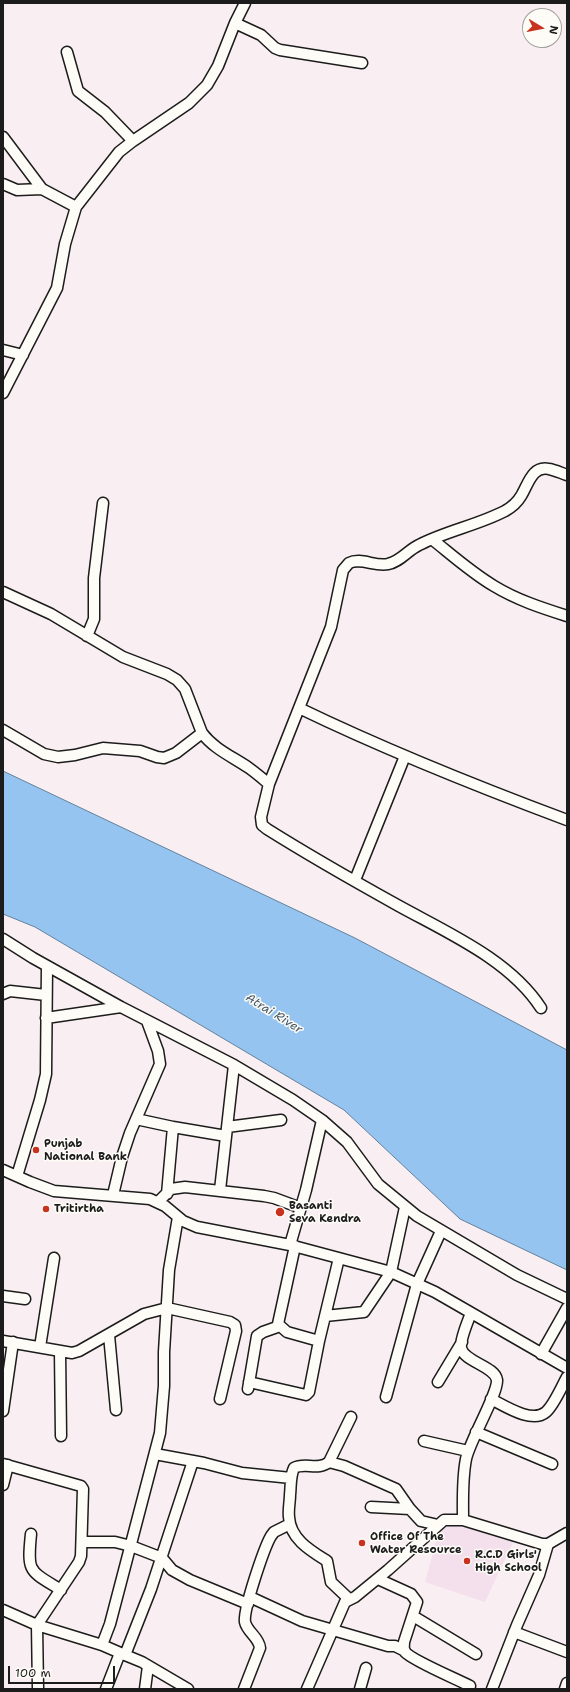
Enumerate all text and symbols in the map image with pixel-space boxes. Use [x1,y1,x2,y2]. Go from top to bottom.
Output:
north arrow [522,8,562,48]
text: N [545,24,561,36]
water label: Atrai River [243,991,305,1037]
place label: Punjab National Bank [44,1137,127,1163]
marker: Punjab National Bank [31,1145,41,1155]
place label: Basanti Seva Kendra [289,1199,361,1225]
place label: Tritirtha [54,1202,104,1216]
marker: Tritirtha [41,1204,51,1214]
marker: Basanti Seva Kendra [274,1206,286,1218]
place label: Office Of The Water Resource [370,1530,462,1556]
marker: Office Of The Water Resource [357,1538,367,1548]
place label: R.C.D Girls' High School [475,1548,542,1574]
marker: R.C.D Girls' High School [462,1556,472,1566]
scale bar [10,1658,117,1684]
text: 100 m [15,1665,51,1681]

